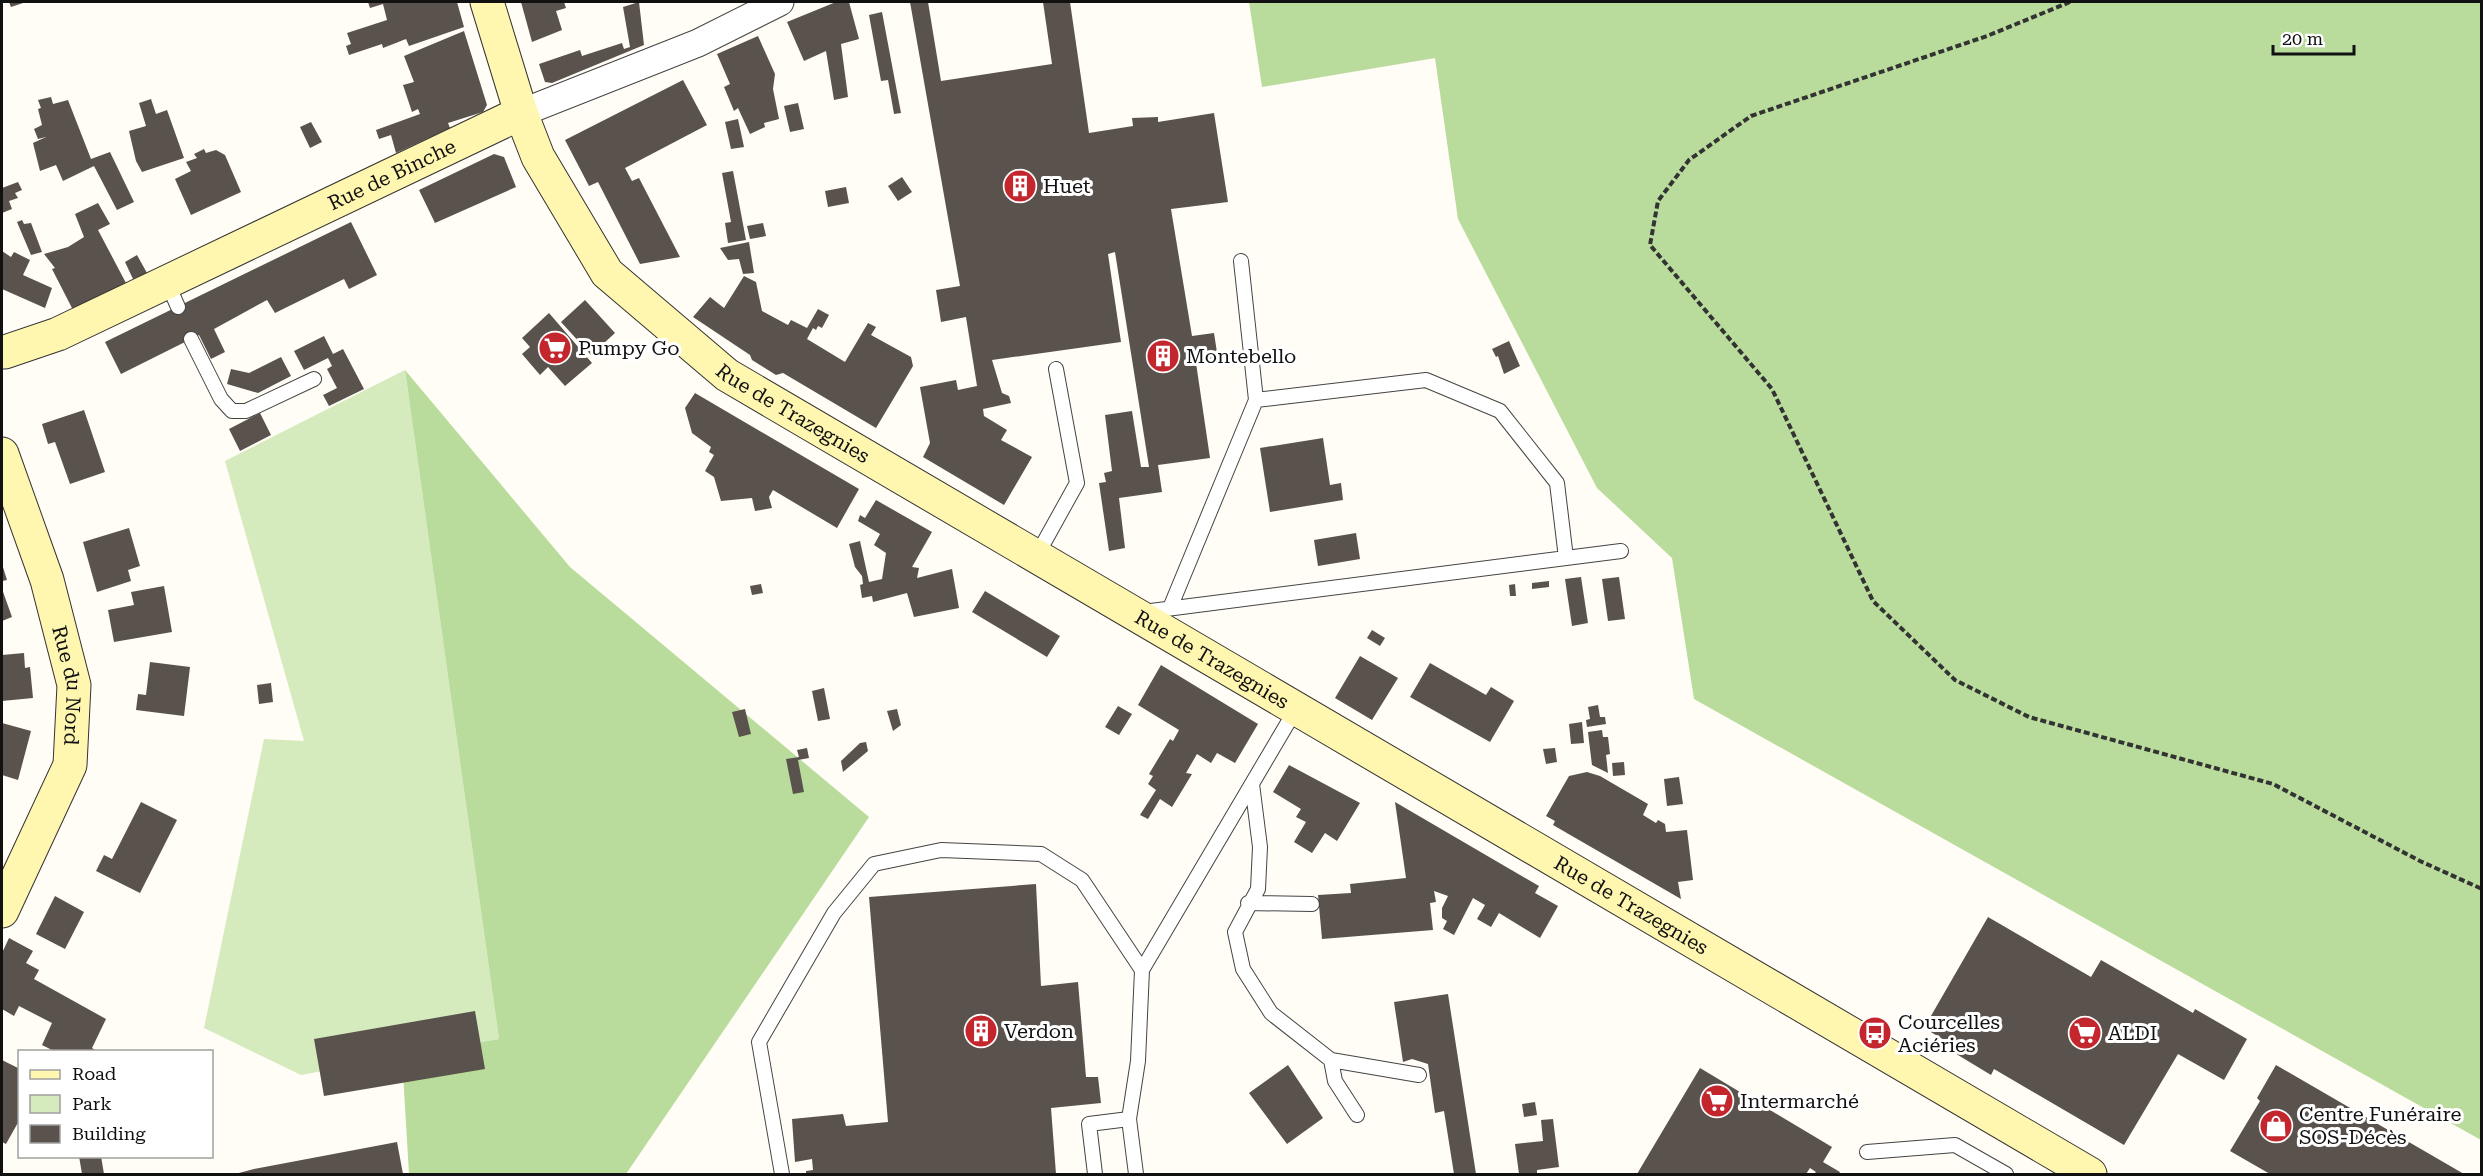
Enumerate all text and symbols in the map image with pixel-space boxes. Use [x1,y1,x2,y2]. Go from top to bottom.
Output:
scale bar [2273,18,2354,56]
text: 20 m [2282,28,2323,49]
street label: Rue de Binche [324,134,460,215]
building icon: Huet [1002,168,1038,204]
place label: Huet [1043,174,1091,198]
supermarket icon: Pumpy Go [537,330,573,366]
place label: Pumpy Go [578,336,680,360]
building icon: Montebello [1145,338,1181,374]
place label: Montebello [1186,344,1296,368]
street label: Rue de Trazegnies [711,359,874,468]
street label: Rue de Trazegnies [1131,605,1293,714]
street label: Rue du Nord [47,623,86,746]
street label: Rue de Trazegnies [1550,851,1713,960]
place label: Courcelles Aciéries [1898,1010,2000,1057]
building icon: Verdon [963,1013,999,1049]
bus stop icon: Courcelles Aciéries [1857,1015,1893,1051]
supermarket icon: ALDI [2067,1015,2103,1051]
place label: Verdon [1004,1019,1074,1043]
place label: ALDI [2108,1021,2157,1045]
legend [18,1050,213,1158]
text: Road [72,1063,117,1084]
supermarket icon: Intermarché [1699,1083,1735,1119]
place label: Intermarché [1740,1089,1859,1113]
text: Park [72,1093,112,1114]
place label: Centre Funéraire SOS-Décès [2299,1102,2461,1149]
shop icon: Centre Funéraire SOS-Décès [2258,1108,2294,1144]
text: Building [72,1123,146,1144]

